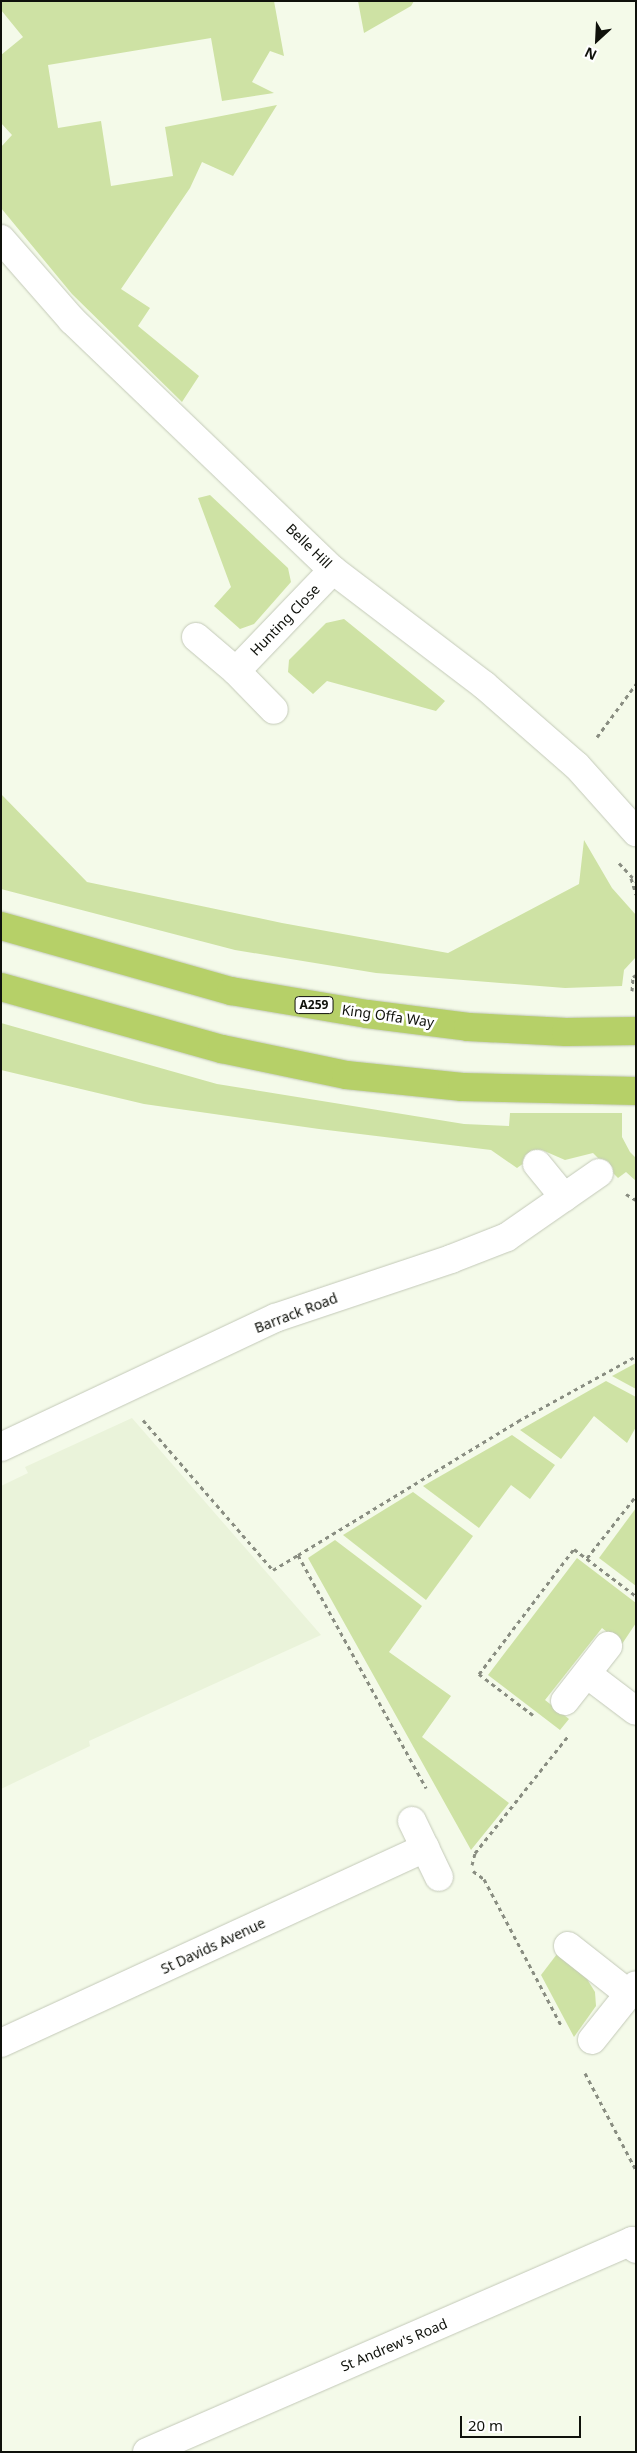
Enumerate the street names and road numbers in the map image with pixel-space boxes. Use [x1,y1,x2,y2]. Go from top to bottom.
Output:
street label: Belle Hill [283,520,335,572]
street label: Hunting Close [247,581,323,659]
road number: A259 [294,996,334,1014]
street label: King Offa Way [341,1001,435,1031]
street label: Barrack Road [252,1289,340,1337]
street label: St Davids Avenue [158,1914,268,1978]
street label: St Andrew's Road [338,2315,450,2375]

